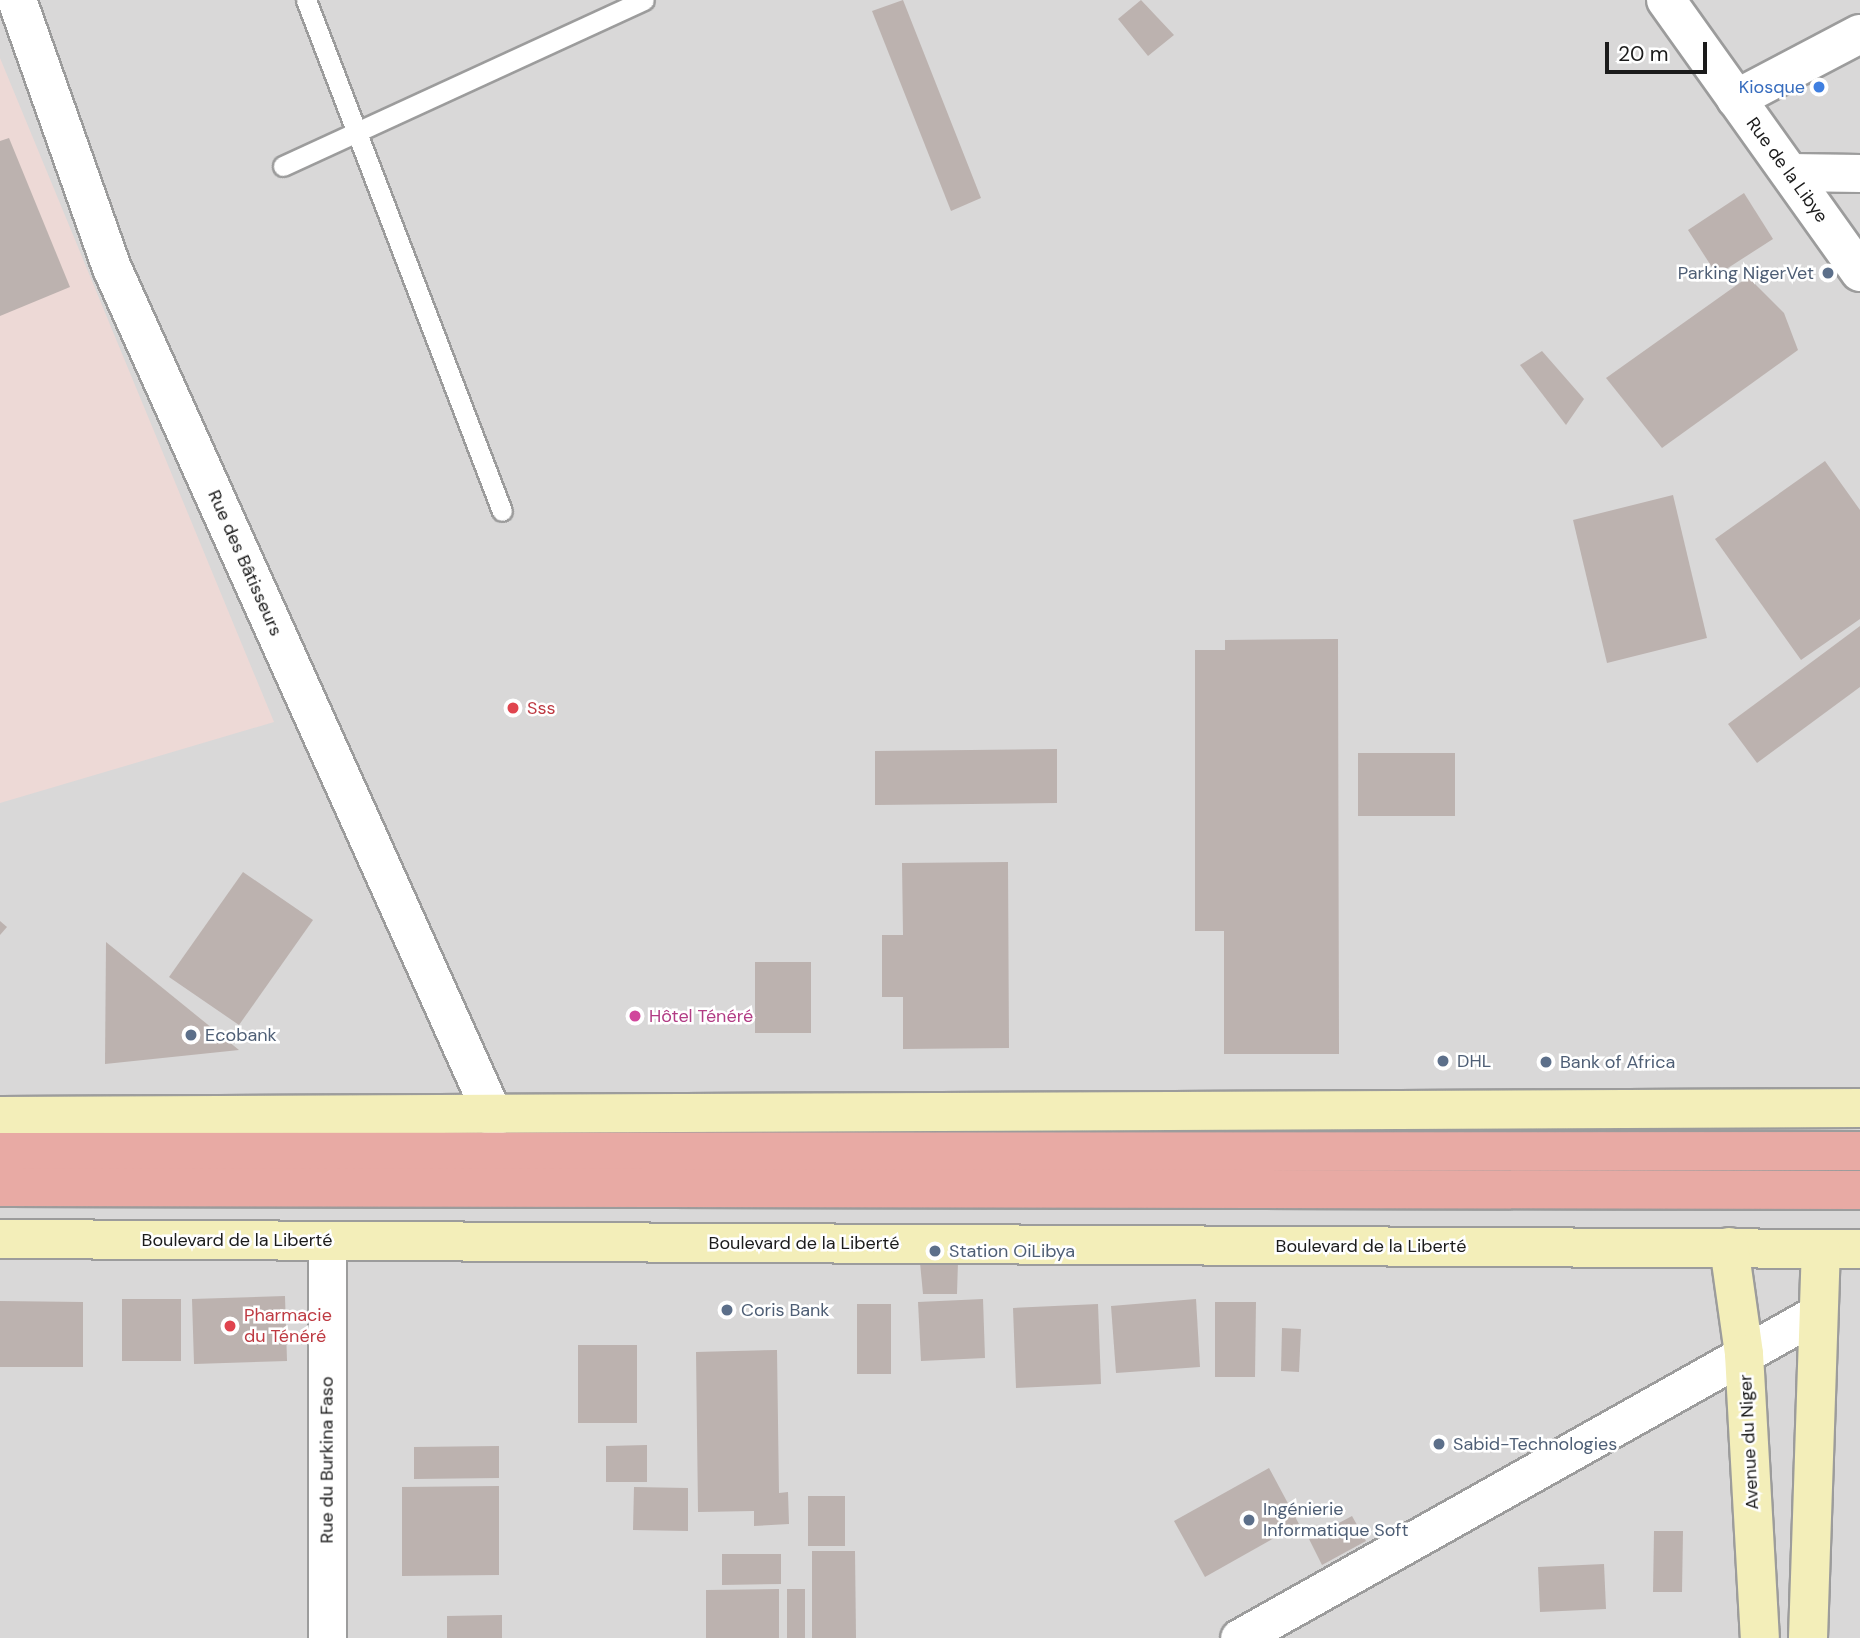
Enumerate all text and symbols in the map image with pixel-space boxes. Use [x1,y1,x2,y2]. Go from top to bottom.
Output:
scale bar [1608,28,1710,72]
text: 20 m [1618,40,1669,68]
place label: Kiosque [1739,76,1805,98]
marker: Kiosque [1811,79,1827,95]
street label: Rue de la Libye [1742,113,1832,227]
place label: Parking NigerVet [1678,262,1814,284]
marker: Parking NigerVet [1820,265,1836,281]
street label: Rue des Bâtisseurs [203,487,287,639]
place label: Sss [527,697,556,719]
marker: Sss [505,700,521,716]
place label: Hôtel Ténéré [649,1005,753,1027]
marker: Hôtel Ténéré [627,1008,643,1024]
place label: Ecobank [205,1024,277,1046]
marker: Ecobank [183,1027,199,1043]
place label: DHL [1457,1050,1491,1072]
place label: Bank of Africa [1560,1051,1675,1073]
marker: DHL [1435,1053,1451,1069]
marker: Bank of Africa [1538,1054,1554,1070]
street label: Boulevard de la Liberté [142,1229,332,1251]
street label: Boulevard de la Liberté [709,1232,899,1254]
street label: Boulevard de la Liberté [1276,1235,1466,1257]
place label: Station OiLibya [949,1240,1075,1262]
marker: Station OiLibya [927,1243,943,1259]
place label: Coris Bank [741,1299,829,1321]
marker: Coris Bank [719,1302,735,1318]
place label: Pharmacie du Ténéré [244,1305,332,1348]
marker: Pharmacie du Ténéré [222,1318,238,1334]
street label: Avenue du Niger [1735,1374,1763,1510]
street label: Rue du Burkina Faso [316,1376,338,1544]
place label: Sabid-Technologies [1453,1433,1617,1455]
marker: Sabid-Technologies [1431,1436,1447,1452]
place label: Ingénierie Informatique Soft [1263,1499,1408,1542]
marker: Ingénierie Informatique Soft [1241,1512,1257,1528]

